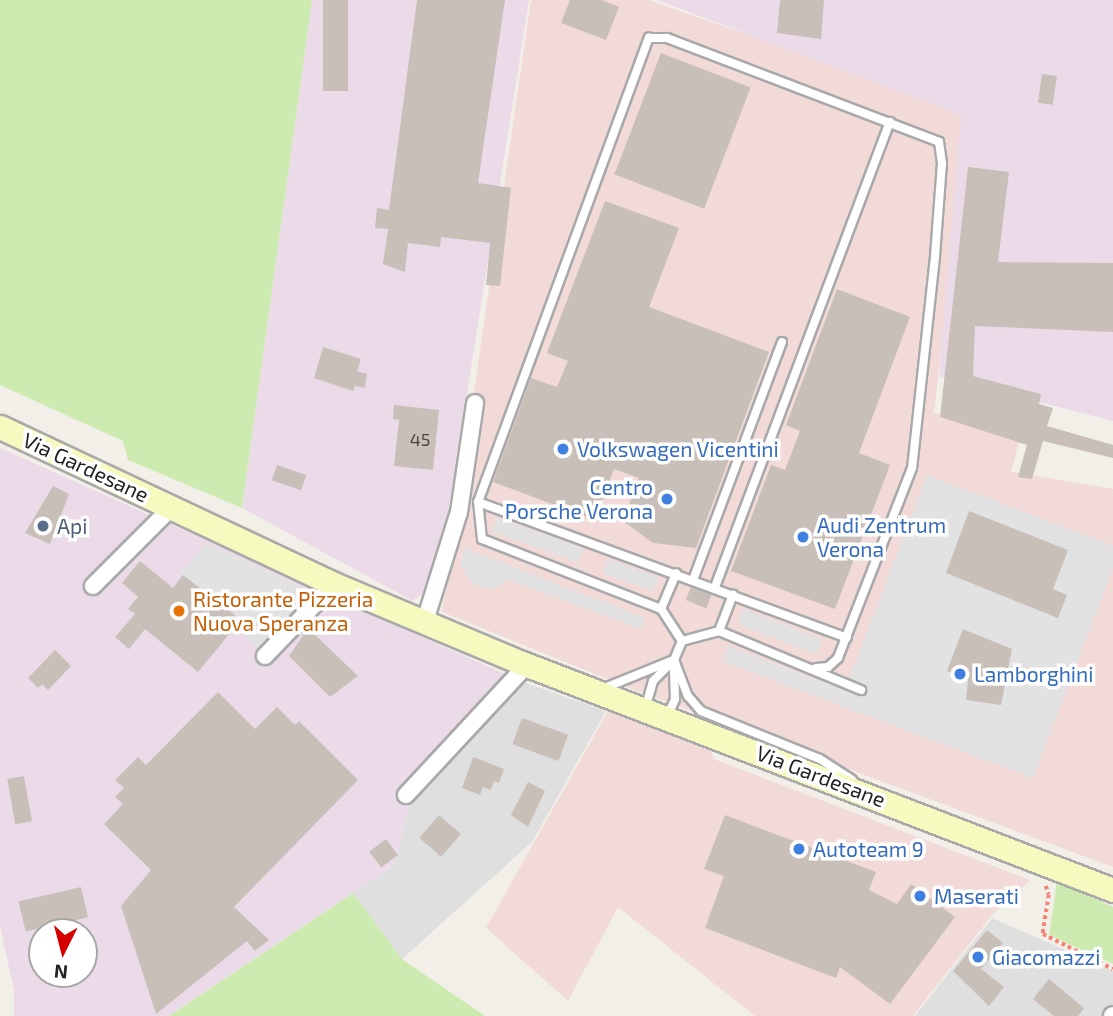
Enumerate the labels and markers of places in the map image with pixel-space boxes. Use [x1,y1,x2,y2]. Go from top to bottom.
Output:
place label: Volkswagen Vicentini [577,436,779,462]
marker: Volkswagen Vicentini [555,441,571,457]
place label: Centro Porsche Verona [504,474,653,524]
marker: Centro Porsche Verona [659,491,675,507]
place label: Audi Zentrum Verona [817,512,946,562]
place label: Api [57,513,87,539]
marker: Api [35,518,51,534]
marker: Audi Zentrum Verona [795,529,811,545]
place label: Ristorante Pizzeria Nuova Speranza [193,586,373,636]
marker: Ristorante Pizzeria Nuova Speranza [171,603,187,619]
place label: Lamborghini [974,661,1093,687]
marker: Lamborghini [952,666,968,682]
place label: Autoteam 9 [813,836,924,862]
marker: Autoteam 9 [791,841,807,857]
place label: Maserati [934,883,1019,909]
marker: Maserati [912,888,928,904]
place label: Giacomazzi [992,944,1101,970]
marker: Giacomazzi [970,949,986,965]

